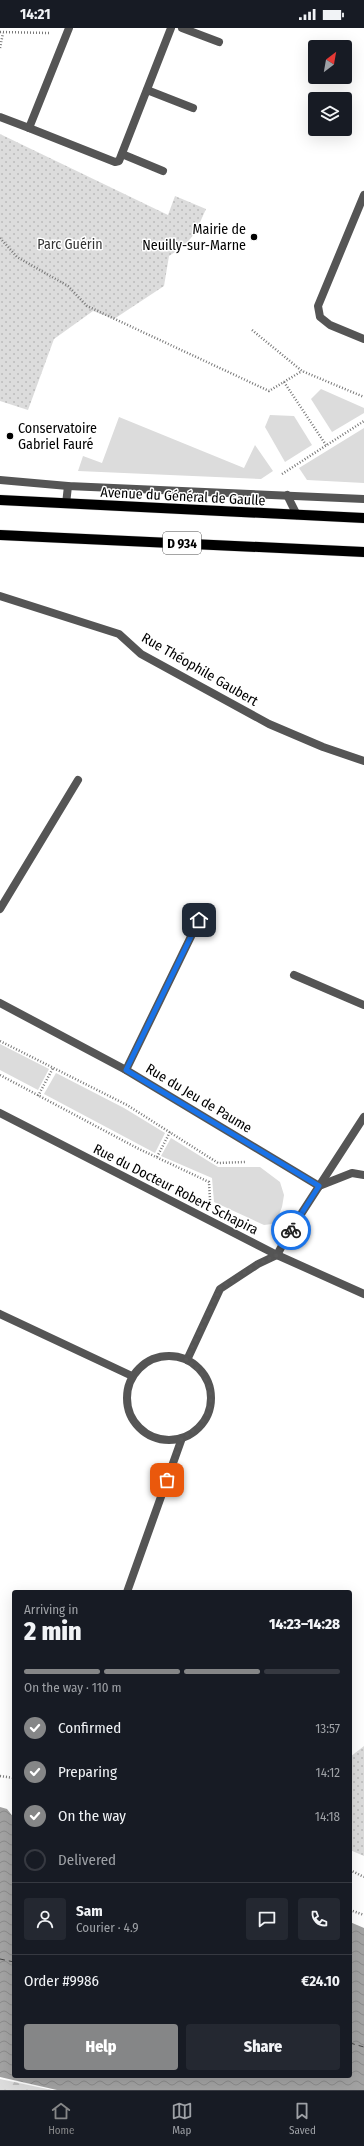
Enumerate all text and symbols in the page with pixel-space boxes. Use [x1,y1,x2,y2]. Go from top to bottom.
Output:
text: 14:21 [20,5,51,23]
north arrow [308,40,352,84]
map controls [308,40,352,136]
button: layers [308,92,352,136]
place label: Mairie de Neuilly-sur-Marne [142,221,246,254]
marker: Mairie de Neuilly-sur-Marne [249,232,259,242]
park label: Parc Guérin [37,236,103,253]
place label: Conservatoire Gabriel Fauré [18,420,97,453]
marker: Conservatoire Gabriel Fauré [5,431,15,441]
street label: Avenue du Général de Gaulle [100,484,266,509]
road number: D 934 [163,532,201,554]
street label: Rue Théophile Gaubert [139,629,261,710]
pin [182,903,216,937]
icon: home [188,909,210,931]
street label: Rue du Jeu de Paume [143,1060,255,1137]
street label: Rue du Docteur Robert Schapira [90,1140,261,1239]
courier [271,1210,311,1250]
icon: bike [280,1219,302,1241]
pin [150,1463,184,1497]
icon: bag [156,1469,178,1491]
text: Arriving in [24,1602,78,1617]
text: 14:23–14:28 [269,1615,340,1633]
text: 2 min [24,1616,82,1647]
text: On the way · 110 m [24,1680,122,1695]
icon: check [24,1717,46,1739]
text: Confirmed [58,1719,121,1737]
text: 13:57 [315,1721,340,1736]
icon: check [24,1761,46,1783]
text: Preparing [58,1763,117,1781]
text: 14:12 [316,1765,340,1780]
icon: check [24,1805,46,1827]
text: On the way [58,1807,126,1825]
text: 14:18 [315,1809,340,1824]
text: Delivered [58,1851,116,1869]
button: person [24,1898,66,1940]
button: chat [246,1898,288,1940]
button: phone [298,1898,340,1940]
text: Sam [76,1902,103,1920]
text: Courier · 4.9 [76,1920,139,1935]
text: Order #9986 [24,1972,99,1990]
text: €24.10 [301,1972,340,1990]
button: Help [24,2024,178,2070]
button: Share [186,2024,340,2070]
tab: Home [48,2100,74,2137]
tab: Map [171,2100,193,2137]
tab: Saved [289,2100,316,2137]

